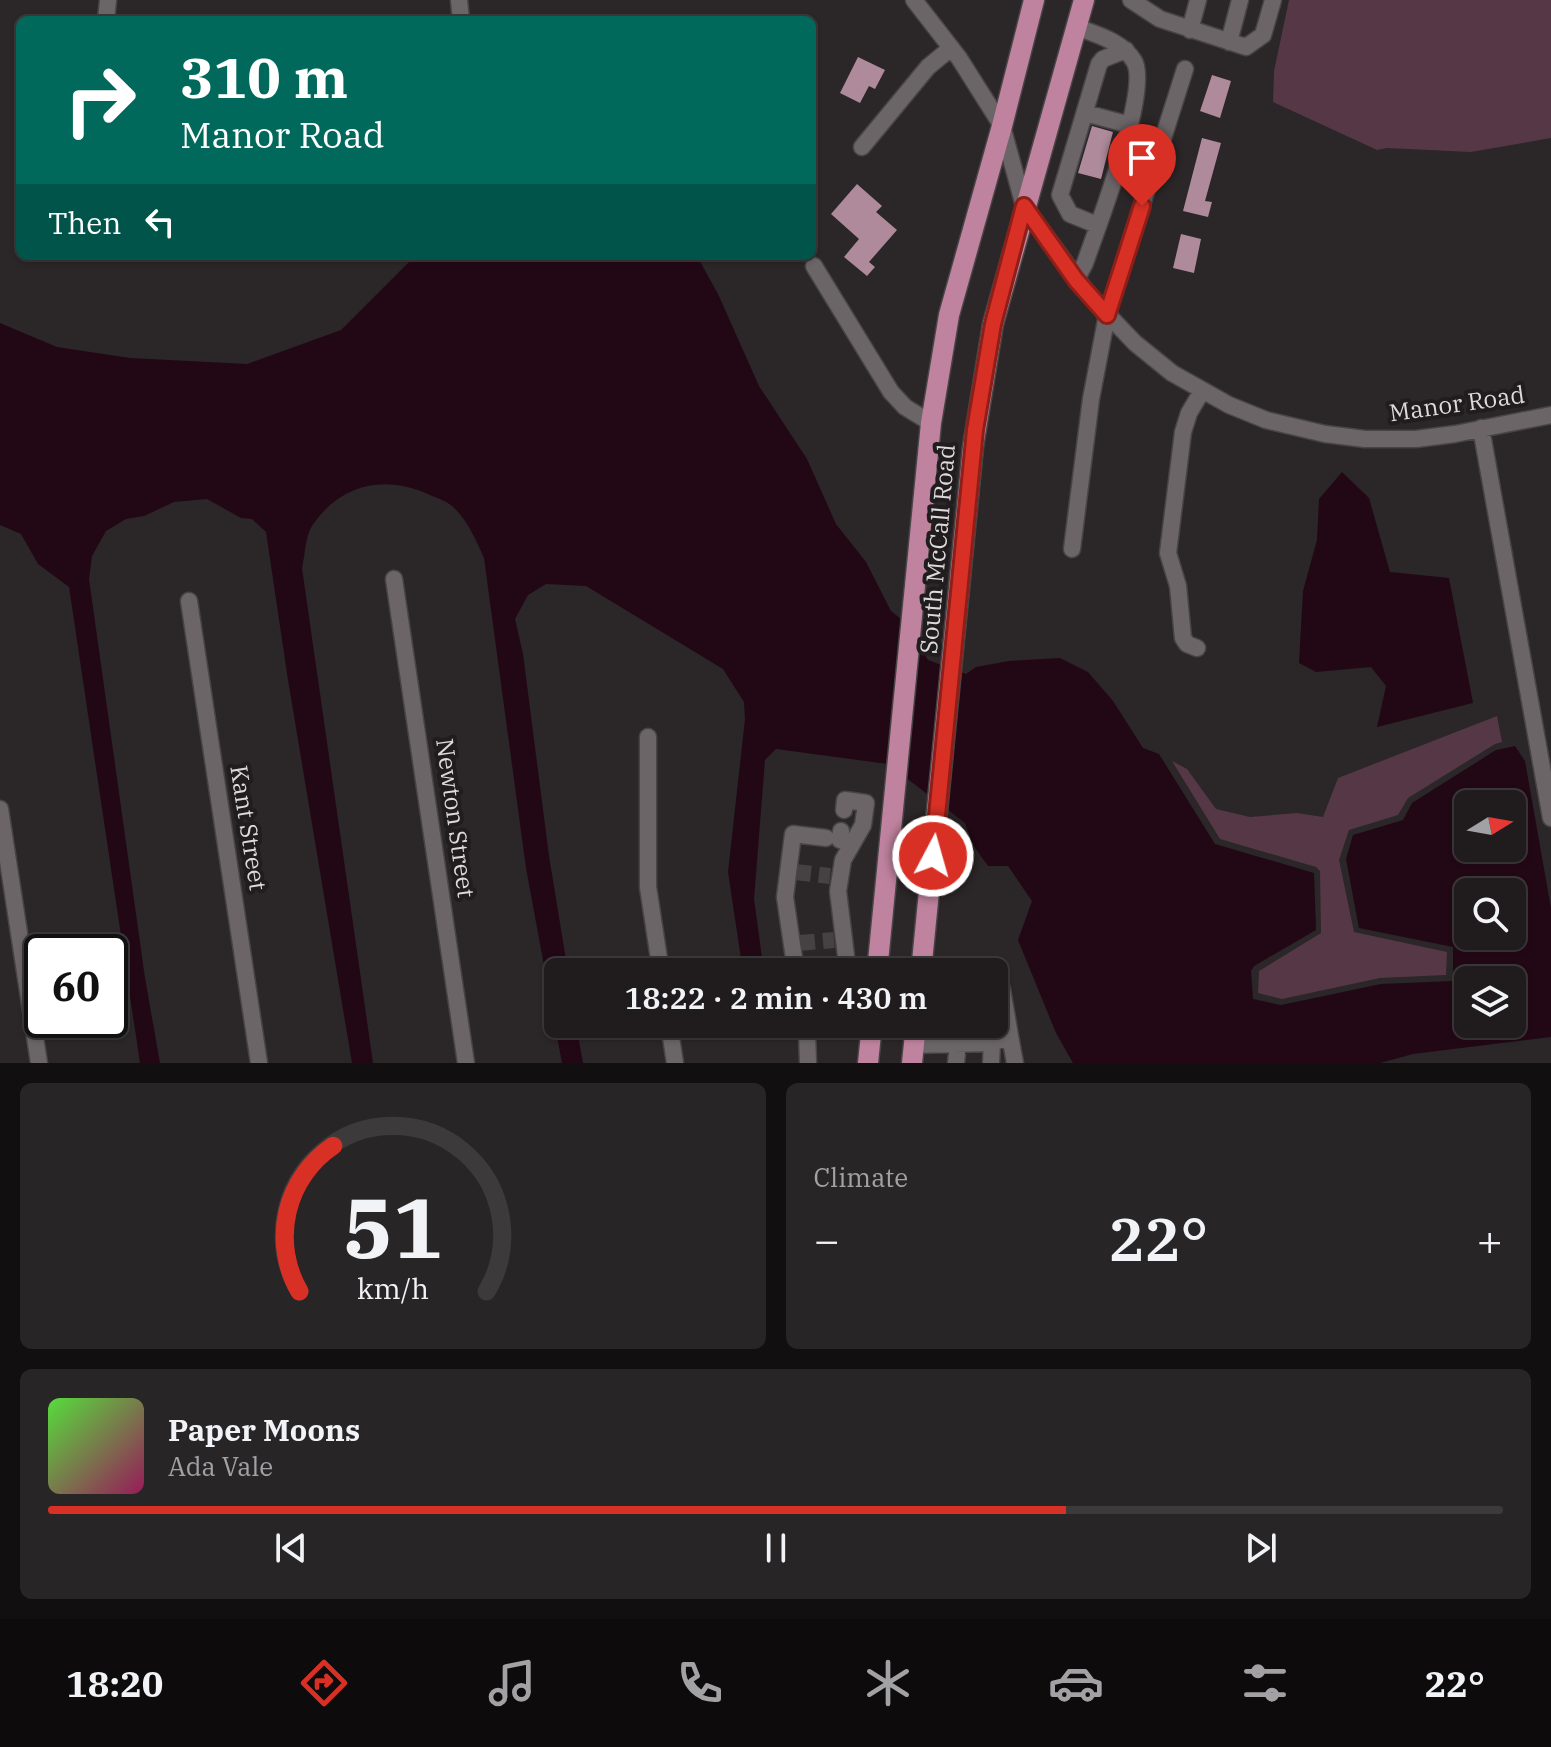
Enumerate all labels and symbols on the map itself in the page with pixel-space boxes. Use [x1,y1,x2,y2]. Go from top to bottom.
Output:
pin [1108,124,1176,206]
street label: Manor Road [1387,378,1527,428]
street label: South McCall Road [912,443,962,655]
street label: Newton Street [429,736,483,900]
street label: Kant Street [223,763,275,893]
north arrow [1454,790,1526,862]
position arrow [891,814,975,898]
speed limit sign: 60 [24,934,128,1038]

